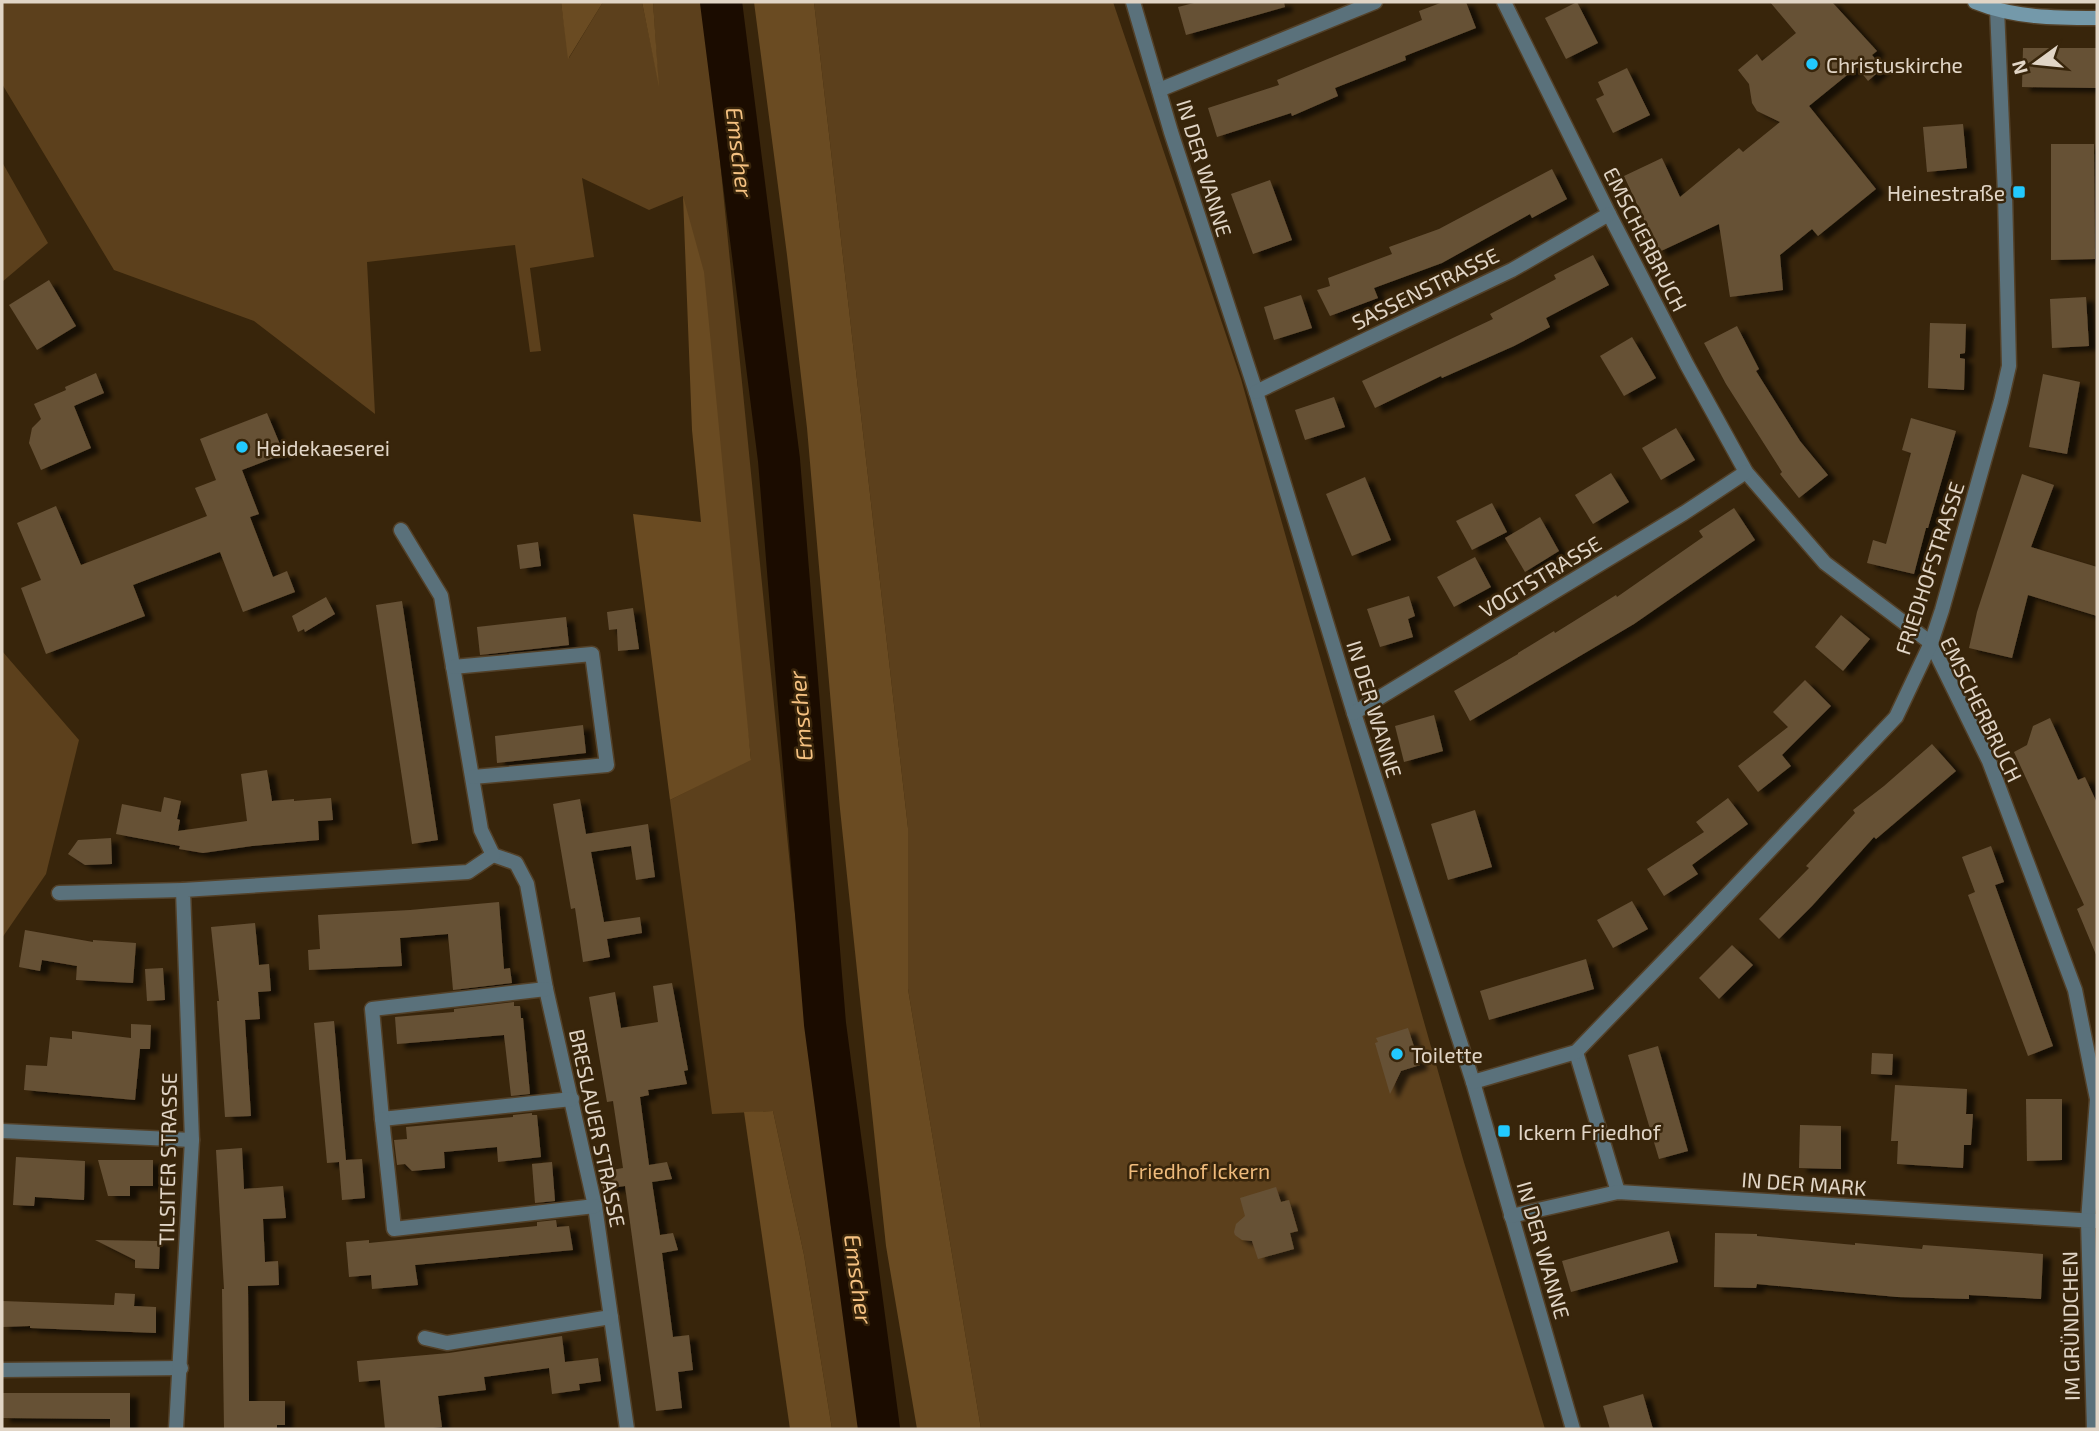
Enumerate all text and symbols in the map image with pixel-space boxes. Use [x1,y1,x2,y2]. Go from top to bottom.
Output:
north arrow [2001,28,2071,98]
place label: Christuskirche [1826,52,1963,77]
marker: Christuskirche [1804,56,1820,72]
text: N [2006,58,2032,77]
street label: IN DER WANNE [1172,96,1238,240]
water label: Emscher [721,105,760,199]
street label: EMSCHERBRUCH [1599,163,1693,315]
place label: Heinestraße [1887,180,2005,205]
marker: Heinestraße [2011,184,2027,200]
street label: SASSENSTRASSE [1347,242,1503,334]
place label: Heidekaeserei [256,435,390,460]
marker: Heidekaeserei [234,439,250,455]
street label: FRIEDHOFSTRASSE [1889,478,1969,658]
street label: VOGTSTRASSE [1475,530,1605,622]
street label: EMSCHERBRUCH [1936,632,2028,786]
street label: IN DER WANNE [1342,637,1408,781]
water label: Emscher [782,669,818,762]
street label: BRESLAUER STRASSE [565,1027,631,1229]
place label: Toilette [1411,1042,1483,1067]
marker: Toilette [1389,1046,1405,1062]
street label: TILSITER STRASSE [153,1072,181,1246]
place label: Ickern Friedhof [1518,1119,1662,1144]
marker: Ickern Friedhof [1496,1123,1512,1139]
park label: Friedhof Ickern [1128,1158,1270,1183]
street label: IN DER MARK [1741,1166,1868,1200]
street label: IN DER WANNE [1512,1178,1576,1322]
water label: Emscher [839,1232,879,1327]
street label: IM GRÜNDCHEN [2056,1251,2084,1401]

